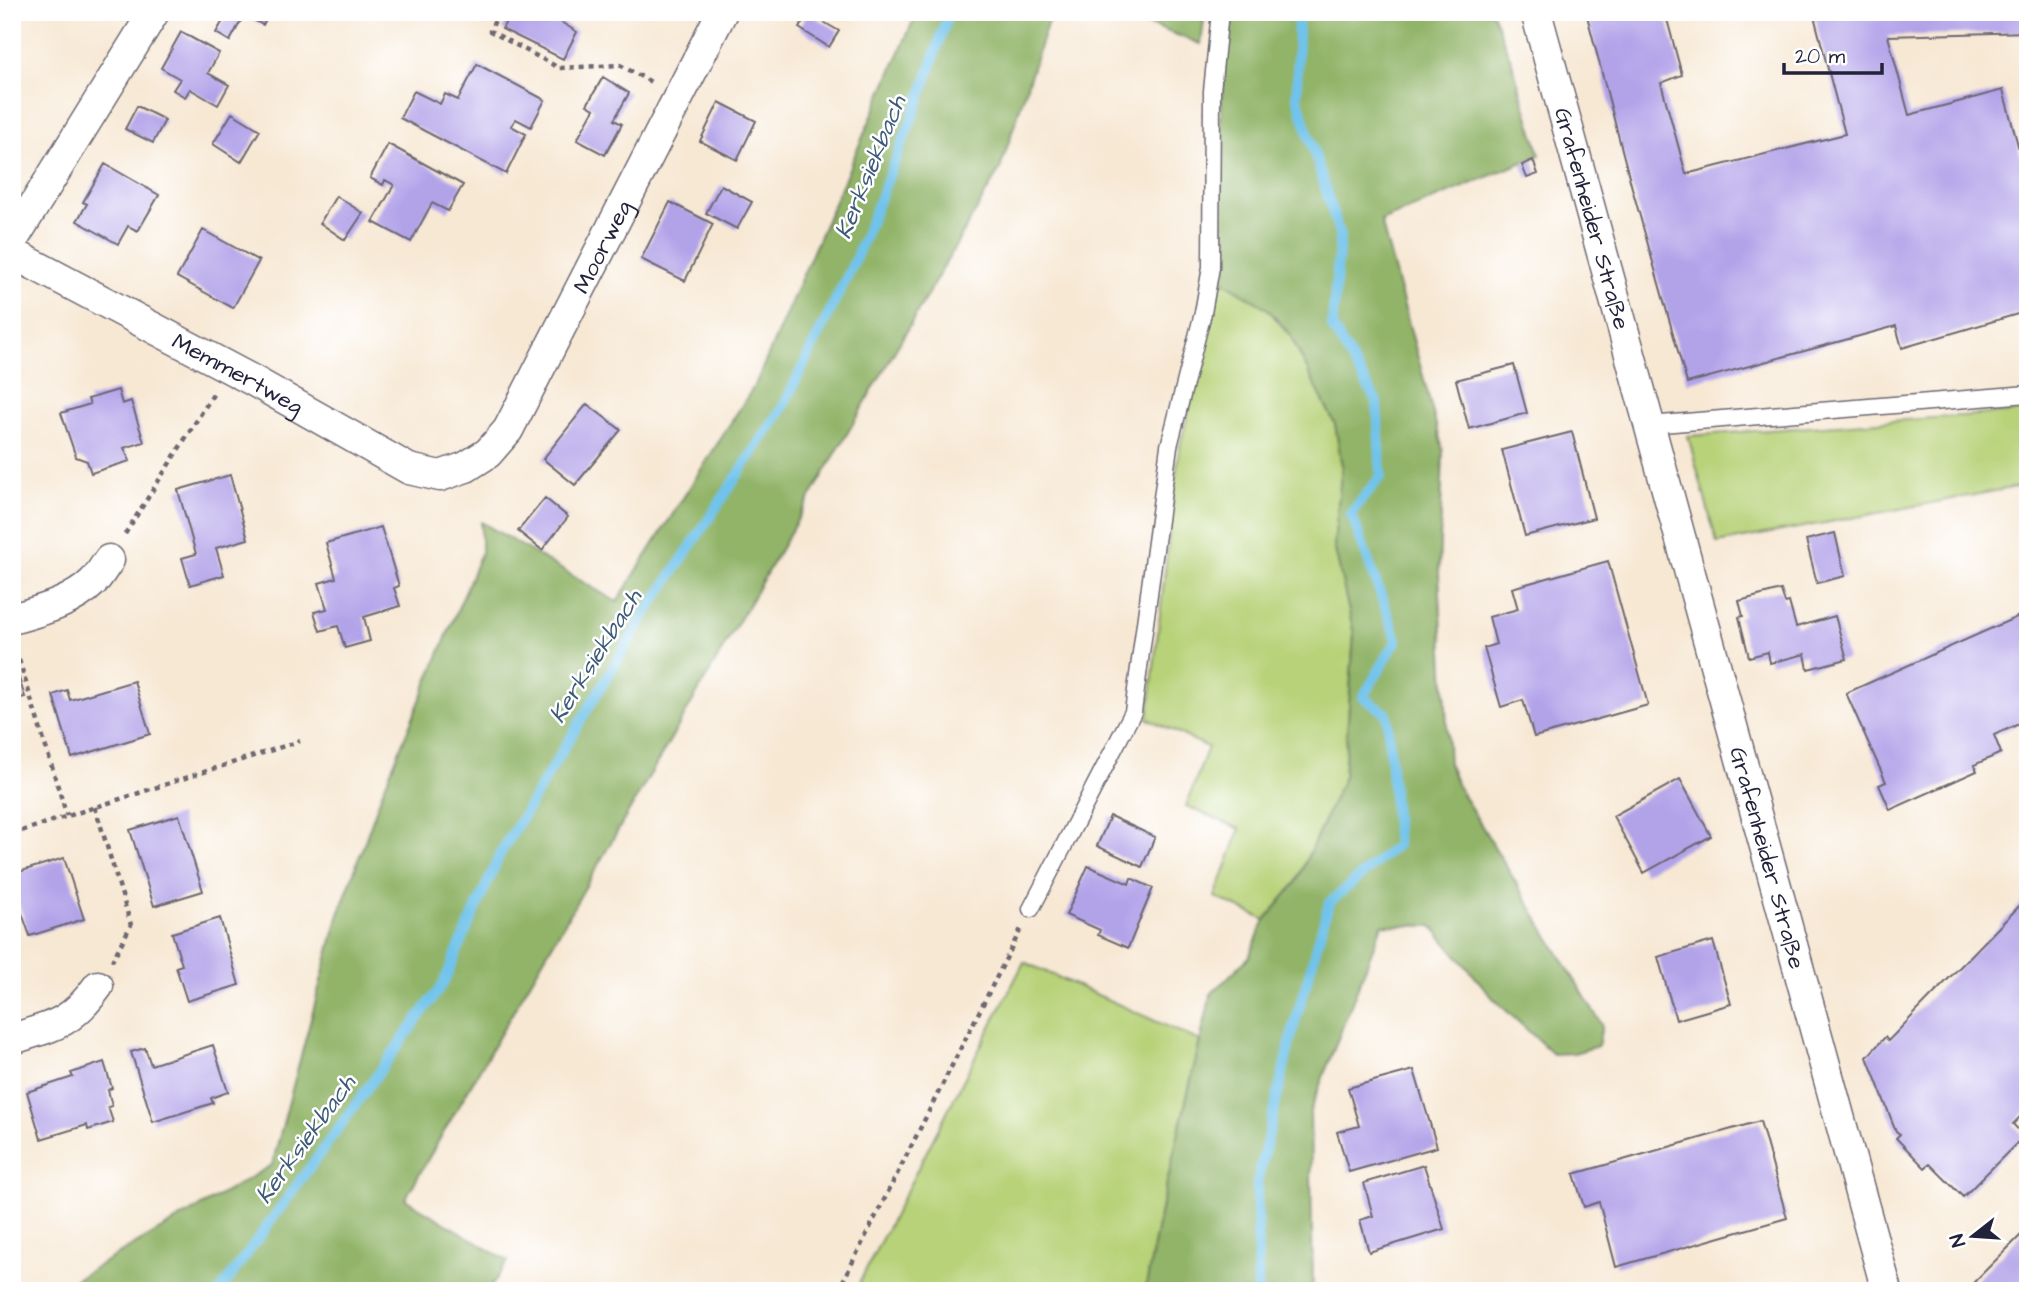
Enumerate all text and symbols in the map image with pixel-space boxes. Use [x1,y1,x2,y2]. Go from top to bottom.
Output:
scale bar [1784,32,1882,76]
text: 20 m [1795,42,1846,71]
water label: Kerksiekbach [827,90,916,244]
street label: Grafenheider Straße [1546,104,1637,333]
street label: Moorweg [566,195,641,299]
street label: Memmertweg [166,326,309,424]
water label: Kerksiekbach [541,582,651,730]
street label: Grafenheider Straße [1721,743,1813,973]
water label: Kerksiekbach [247,1067,365,1211]
north arrow [1938,1202,2008,1272]
text: N [1944,1231,1973,1250]

